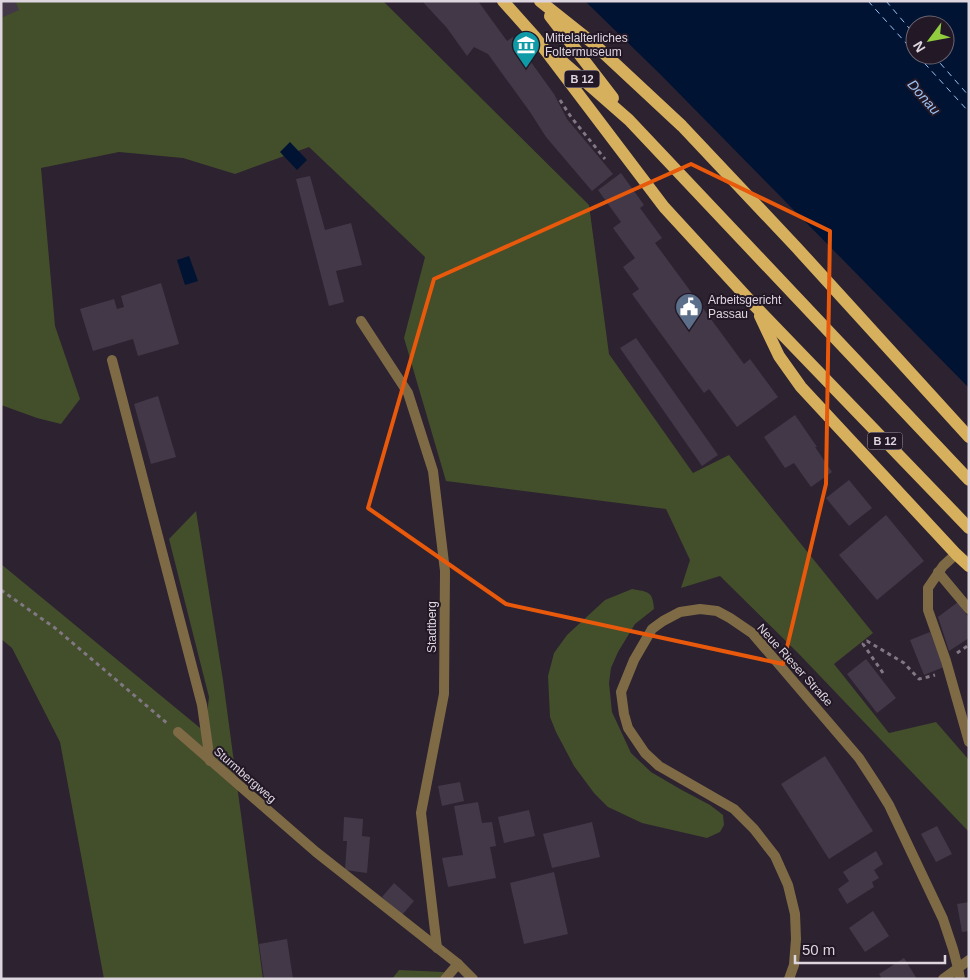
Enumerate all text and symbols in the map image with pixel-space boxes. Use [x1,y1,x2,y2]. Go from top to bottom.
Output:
north arrow [905,15,955,65]
museum icon: Mittelalterliches Foltermuseum [511,30,541,69]
place label: Mittelalterliches Foltermuseum [545,31,628,59]
text: N [910,38,928,55]
road number: B 12 [564,70,600,88]
water label: Donau [904,76,944,118]
public building icon: Arbeitsgericht Passau [674,292,704,331]
place label: Arbeitsgericht Passau [708,293,782,321]
road number: B 12 [868,432,902,450]
street label: Stadtberg [425,601,439,653]
street label: Neue Rieser Straße [754,621,836,709]
street label: Sturmbergweg [211,744,279,806]
scale bar [795,932,945,964]
text: 50 m [802,941,835,958]

